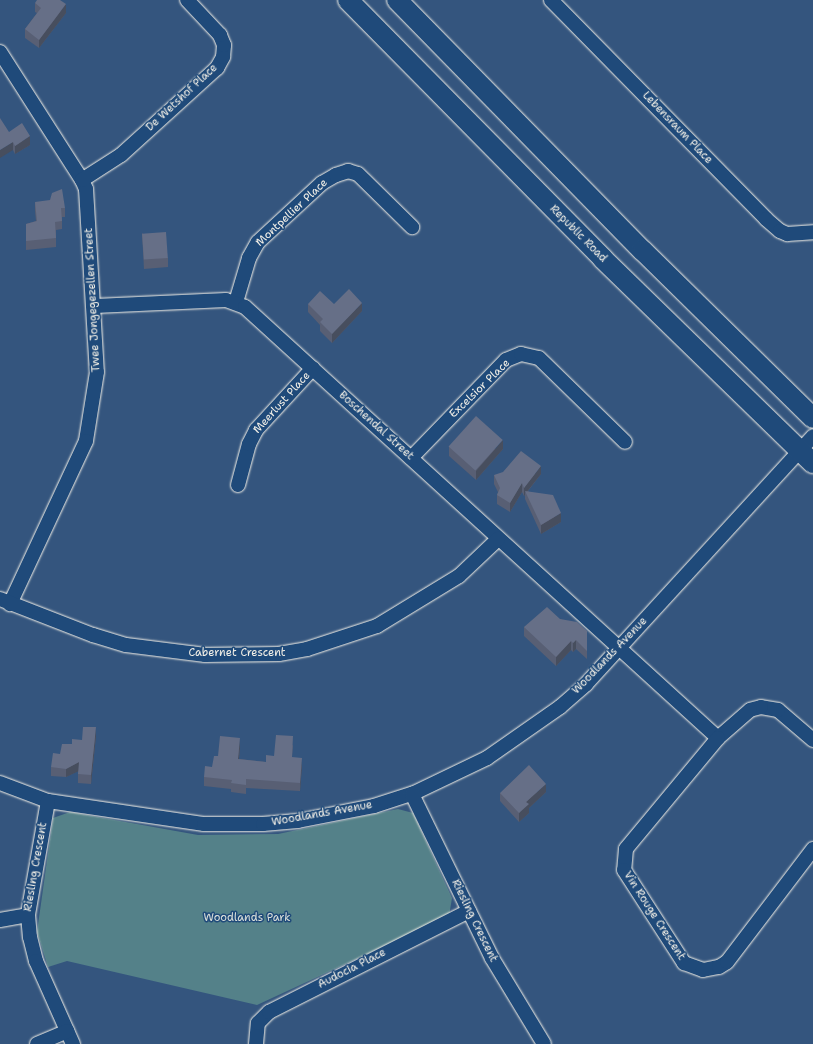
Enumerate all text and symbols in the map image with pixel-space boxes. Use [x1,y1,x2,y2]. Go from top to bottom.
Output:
street label: De Wetshof Place [144,62,220,134]
street label: Lebensraum Place [639,89,715,167]
street label: Montpellier Place [253,176,331,250]
street label: Republic Road [547,203,609,265]
street label: Twee Jongegezellen Street [83,228,103,372]
street label: Excelsior Place [447,357,513,421]
street label: Meerlust Place [251,369,313,437]
street label: Boschendal Street [336,389,416,463]
street label: Woodlands Avenue [570,615,650,697]
street label: Cabernet Crescent [188,646,286,660]
street label: Woodlands Avenue [271,799,373,829]
street label: Riesling Crescent [22,821,50,913]
street label: Vin Rouge Crescent [620,869,688,963]
street label: Riesling Crescent [448,878,500,964]
park label: Woodlands Park [204,911,290,925]
street label: Audocia Place [316,946,388,992]

